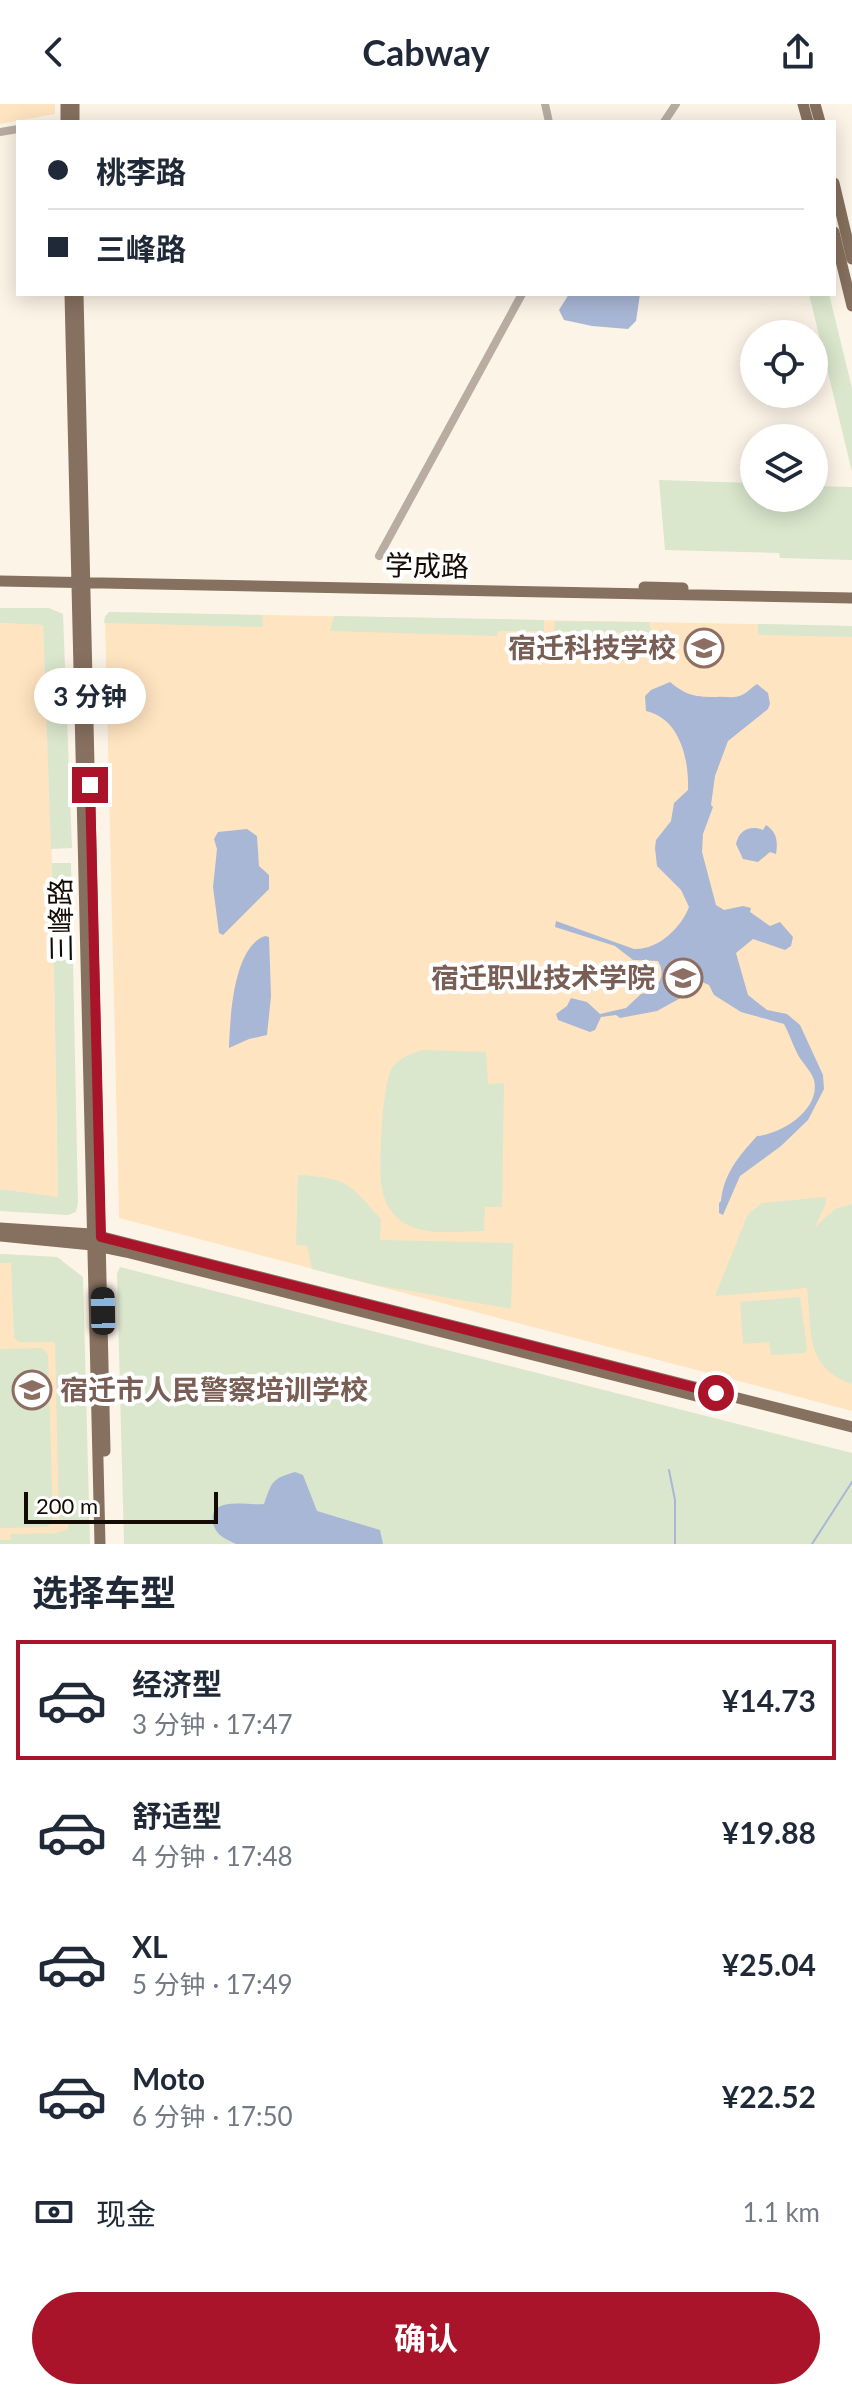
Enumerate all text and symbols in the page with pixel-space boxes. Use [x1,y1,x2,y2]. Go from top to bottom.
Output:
icon: back [32,30,76,74]
text: Cabway [362,30,490,74]
icon: share [776,30,820,74]
text: 桃李路 [96,153,186,189]
text: 三峰路 [96,230,186,266]
map controls [740,320,828,512]
button: locate [740,320,828,408]
button: layers [740,424,828,512]
street label: 学成路 [385,547,469,583]
school or university icon: 宿迁科技学校 [683,627,725,669]
place label: 宿迁科技学校 [508,630,676,664]
callout: 3 分钟 [34,669,146,725]
text: 3 分钟 [53,680,127,712]
route end [72,767,108,803]
street label: 三峰路 [42,878,78,962]
school or university icon: 宿迁职业技术学院 [662,957,704,999]
place label: 宿迁职业技术学院 [431,960,655,994]
car [91,1287,115,1335]
school or university icon: 宿迁市人民警察培训学校 [11,1369,53,1411]
place label: 宿迁市人民警察培训学校 [60,1372,368,1406]
route start [698,1375,734,1411]
scale bar [24,1488,218,1524]
text: 200 m [36,1492,98,1519]
text: 选择车型 [32,1570,176,1614]
icon: car [36,1664,108,1736]
text: 经济型 [132,1665,222,1701]
text: ¥14.73 [722,1682,816,1718]
text: 3 分钟 · 17:47 [132,1708,293,1740]
icon: car [36,1796,108,1868]
text: 舒适型 [132,1797,222,1833]
text: ¥19.88 [722,1814,816,1850]
text: 4 分钟 · 17:48 [132,1840,293,1872]
icon: car [36,1928,108,2000]
text: XL [132,1928,168,1964]
text: ¥25.04 [722,1946,816,1982]
text: 5 分钟 · 17:49 [132,1968,293,2000]
icon: car [36,2060,108,2132]
text: Moto [132,2060,205,2096]
text: ¥22.52 [722,2078,816,2114]
text: 6 分钟 · 17:50 [132,2100,293,2132]
icon: cash [32,2190,76,2234]
text: 现金 [96,2195,156,2231]
text: 1.1 km [742,2196,820,2228]
button: 确认 [32,2292,820,2384]

